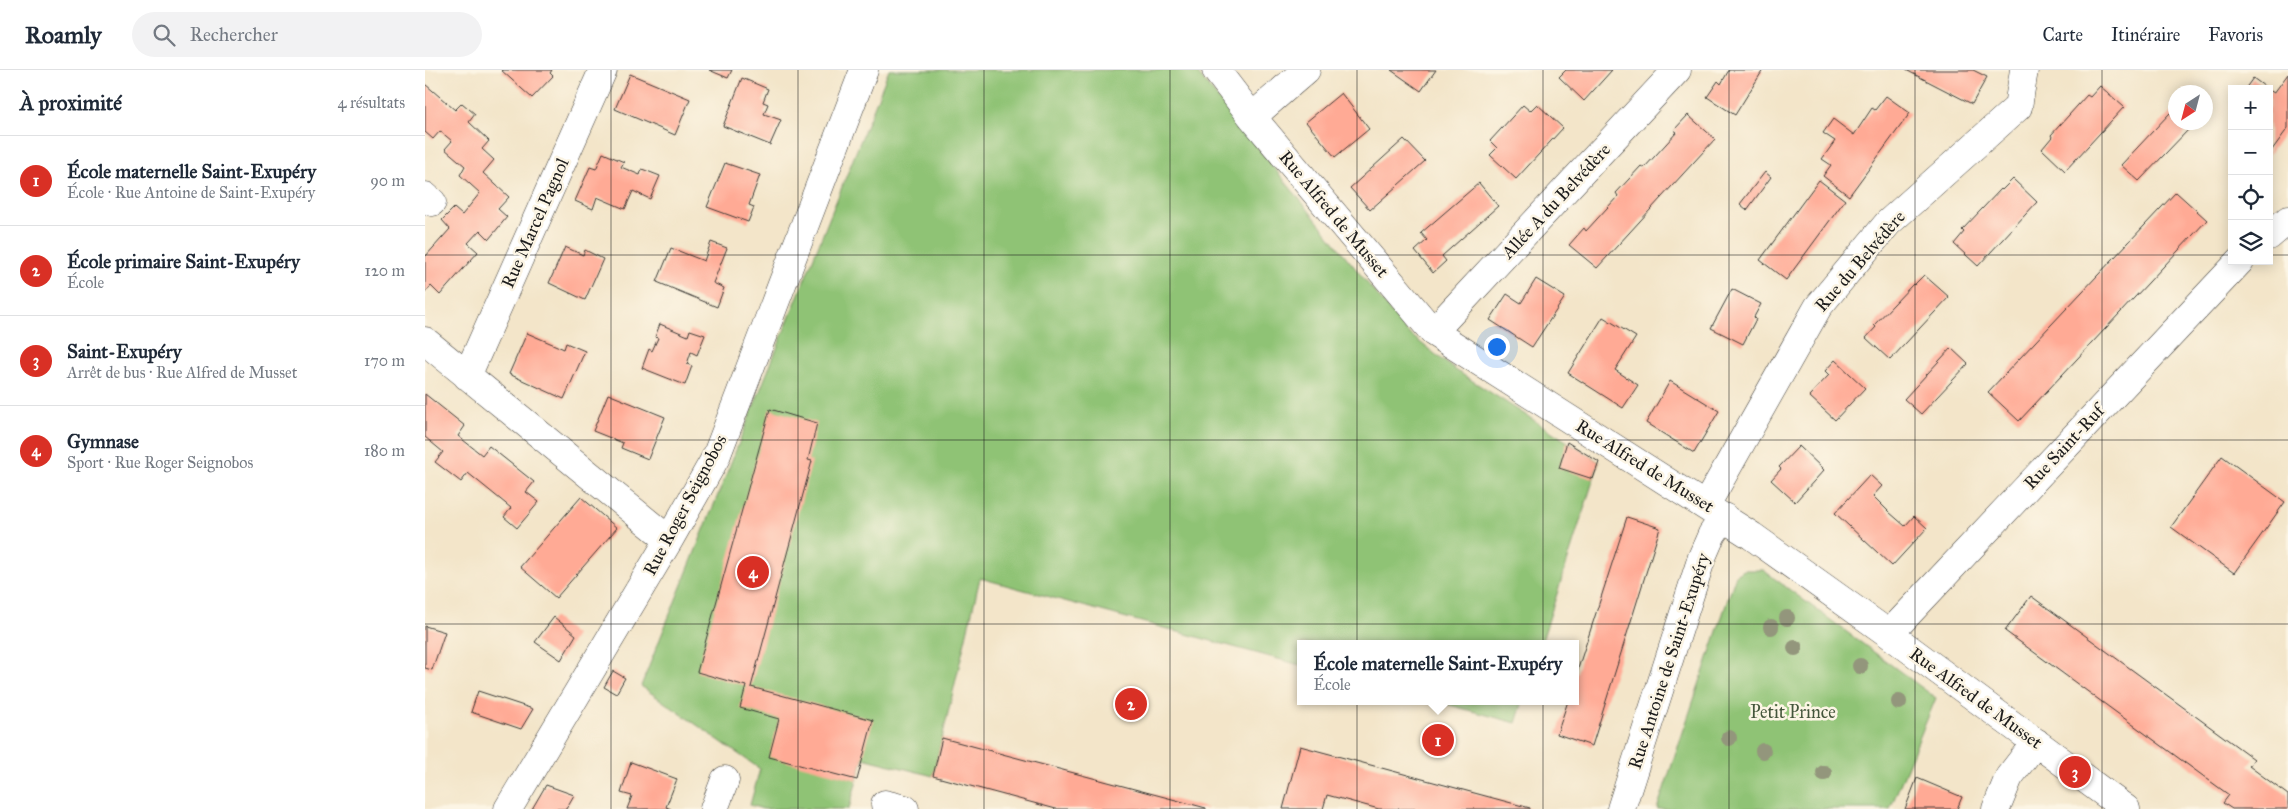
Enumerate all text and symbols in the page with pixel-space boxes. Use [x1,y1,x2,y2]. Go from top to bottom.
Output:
search box [132,12,482,57]
text: Roamly [25,20,102,50]
icon: search [150,21,178,49]
text: Rechercher [190,23,278,46]
text: Carte [2043,24,2083,46]
text: Itinéraire [2111,24,2180,46]
text: Favoris [2208,24,2263,46]
north arrow [2168,85,2213,130]
map controls [2228,85,2273,265]
button: + [2228,85,2273,130]
text: À proximité [20,90,122,116]
text: 4 résultats [338,93,405,112]
button: − [2228,130,2273,175]
street label: Allée A du Belvédère [1496,139,1615,264]
street label: Rue Alfred de Musset [1274,146,1394,282]
street label: Rue Marcel Pagnol [497,155,574,292]
text: École maternelle Saint-Exupéry [67,160,316,183]
text: 1 [33,171,39,190]
text: 90 m [370,171,405,190]
button: locate [2228,175,2273,220]
text: École · Rue Antoine de Saint-Exupéry [67,183,315,202]
street label: Rue du Belvédère [1810,206,1910,316]
button: layers [2228,220,2273,265]
text: École primaire Saint-Exupéry [67,250,300,273]
text: 2 [32,261,40,280]
text: 120 m [365,261,405,280]
text: École [67,273,104,292]
your location [1484,334,1510,360]
text: Saint-Exupéry [67,340,182,363]
text: 3 [33,351,39,370]
text: 170 m [364,351,405,370]
text: Arrêt de bus · Rue Alfred de Musset [67,363,297,382]
street label: Rue Saint-Ruf [2019,398,2111,494]
street label: Rue Alfred de Musset [1572,415,1719,518]
text: Gymnase [67,430,139,453]
street label: Rue Roger Seignobos [639,431,732,580]
text: 4 [32,441,40,460]
text: 180 m [364,441,405,460]
text: Sport · Rue Roger Seignobos [67,453,253,472]
street label: Rue Antoine de Saint-Exupéry [1624,550,1715,772]
pin: 4 [737,553,769,591]
popup [1297,640,1579,705]
street label: Rue Alfred de Musset [1905,642,2047,754]
text: École maternelle Saint-Exupéry [1313,652,1563,675]
text: École [1313,675,1351,694]
pin: 2 [1115,685,1147,723]
park label: Petit Prince [1750,701,1836,723]
pin: 1 [1422,721,1454,759]
pin: 3 [2059,753,2091,791]

